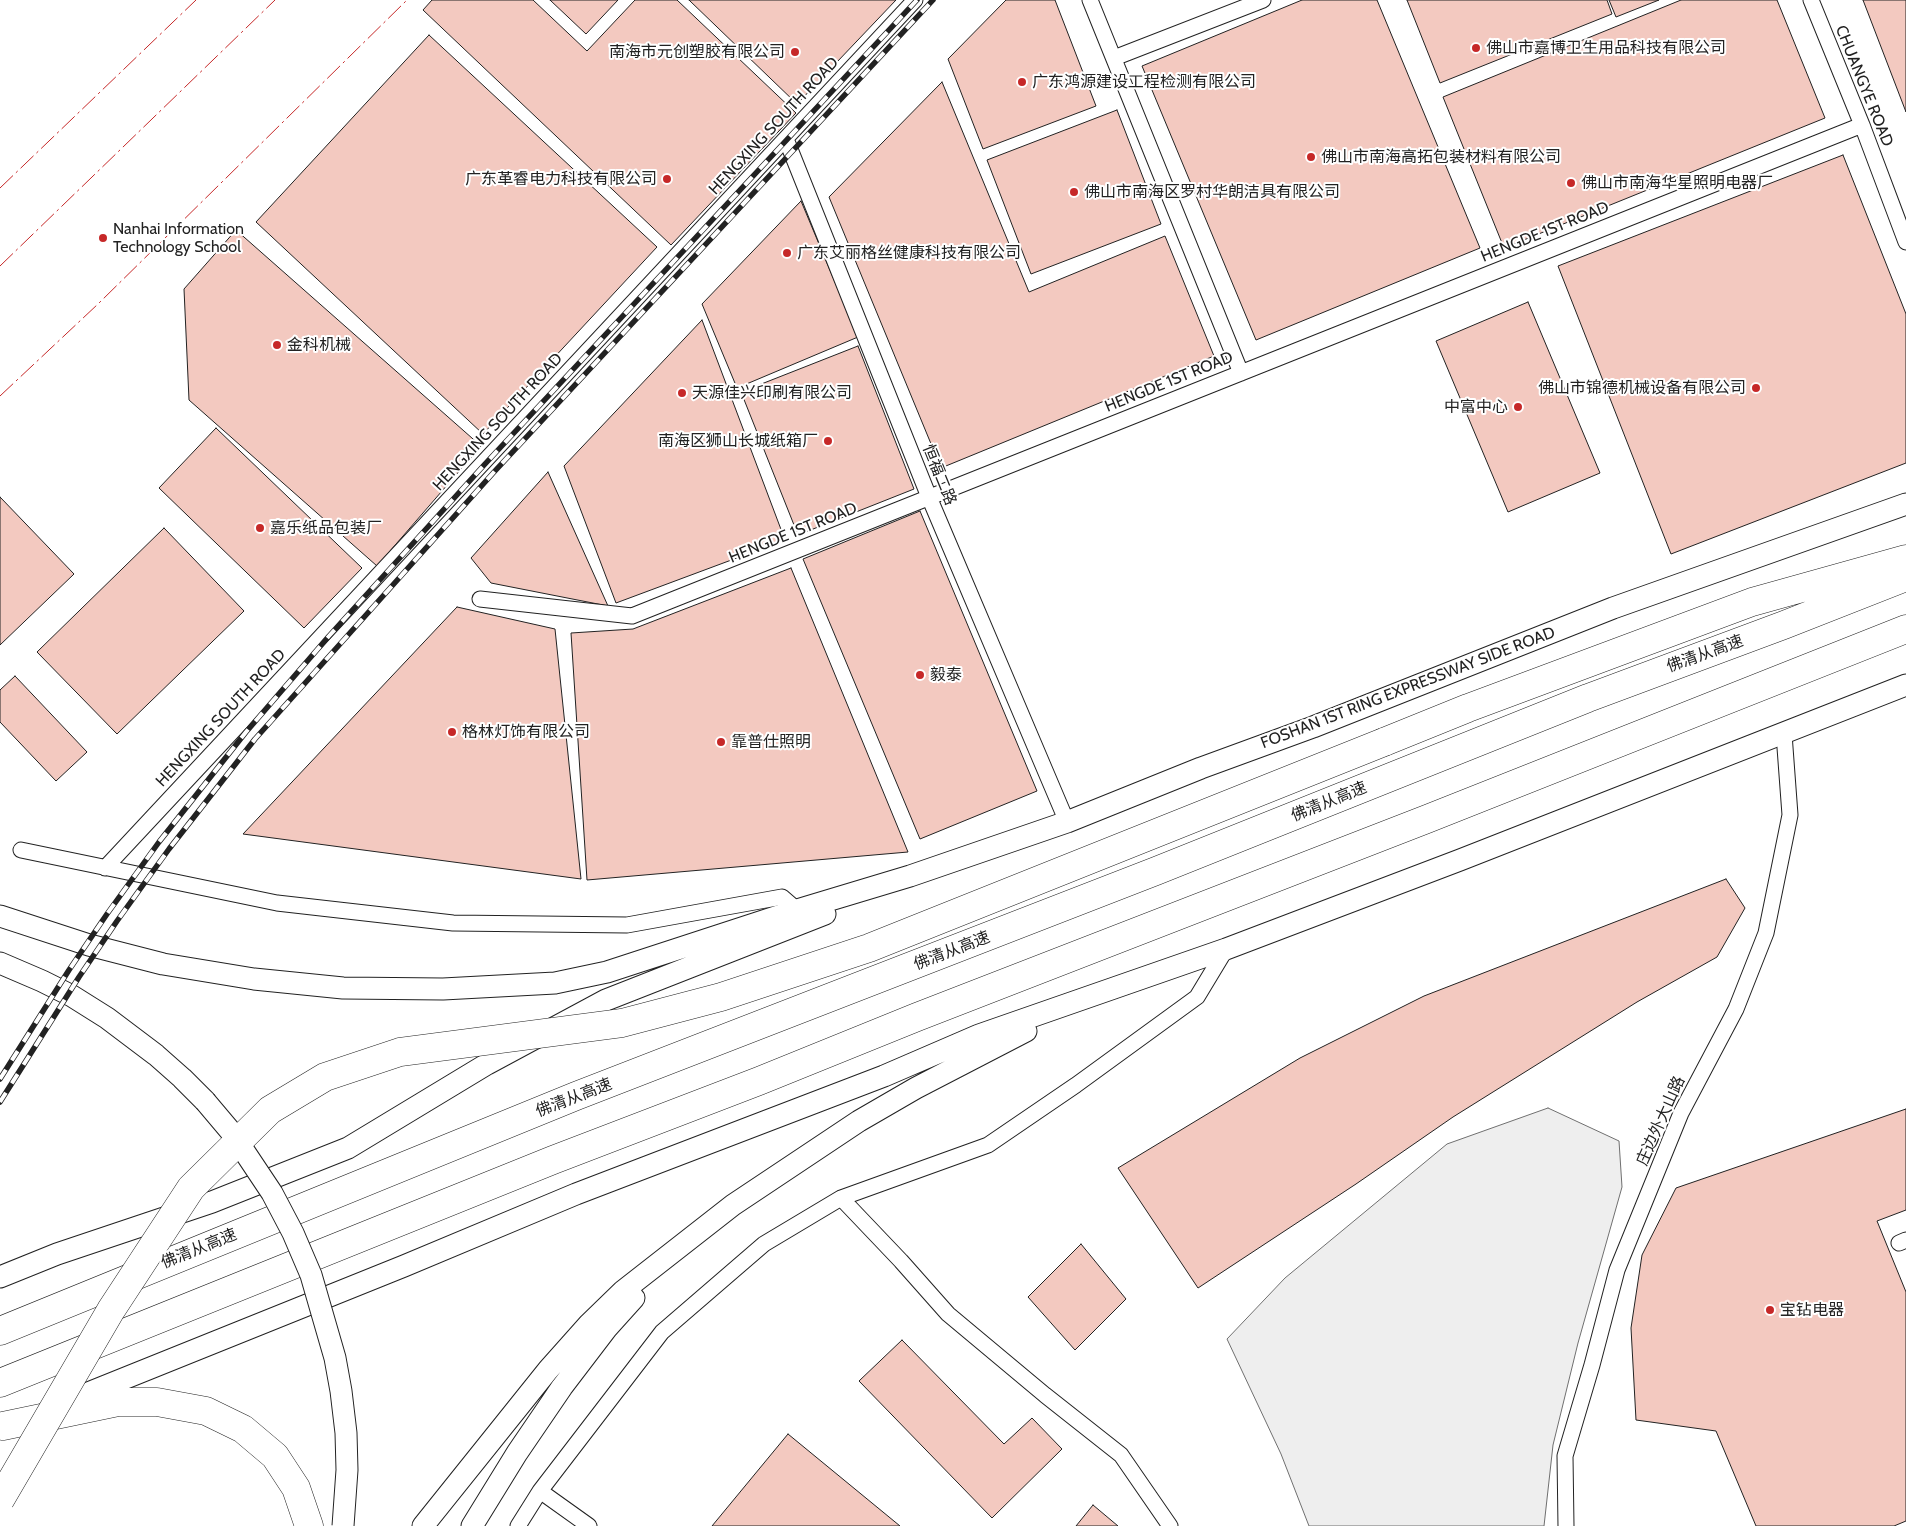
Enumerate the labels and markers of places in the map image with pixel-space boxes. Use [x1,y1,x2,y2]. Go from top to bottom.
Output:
place label: 佛山市嘉博卫生用品科技有限公司 [1486,38,1726,58]
place label: 南海市元创塑胶有限公司 [609,42,785,62]
marker: 佛山市嘉博卫生用品科技有限公司 [1470,42,1482,54]
marker: 南海市元创塑胶有限公司 [789,46,801,58]
place label: 广东鸿源建设工程检测有限公司 [1032,72,1256,92]
marker: 广东鸿源建设工程检测有限公司 [1016,76,1028,88]
place label: 佛山市南海高拓包装材料有限公司 [1321,147,1561,167]
marker: 佛山市南海高拓包装材料有限公司 [1305,151,1317,163]
place label: 广东革睿电力科技有限公司 [465,169,657,189]
marker: 广东革睿电力科技有限公司 [661,173,673,185]
place label: 佛山市南海华星照明电器厂 [1581,173,1773,193]
marker: 佛山市南海华星照明电器厂 [1565,177,1577,189]
place label: 佛山市南海区罗村华朗洁具有限公司 [1084,182,1340,202]
marker: 佛山市南海区罗村华朗洁具有限公司 [1068,186,1080,198]
place label: Nanhai Information Technology School [113,219,244,257]
marker: Nanhai Information Technology School [97,232,109,244]
place label: 广东艾丽格丝健康科技有限公司 [797,243,1021,263]
marker: 广东艾丽格丝健康科技有限公司 [781,247,793,259]
place label: 金科机械 [287,335,351,355]
marker: 金科机械 [271,339,283,351]
place label: 佛山市锦德机械设备有限公司 [1538,378,1746,398]
marker: 佛山市锦德机械设备有限公司 [1750,382,1762,394]
place label: 天源佳兴印刷有限公司 [692,383,852,403]
marker: 天源佳兴印刷有限公司 [676,387,688,399]
place label: 中富中心 [1444,397,1508,417]
marker: 中富中心 [1512,401,1524,413]
place label: 南海区狮山长城纸箱厂 [658,431,818,451]
marker: 南海区狮山长城纸箱厂 [822,435,834,447]
place label: 嘉乐纸品包装厂 [270,518,382,538]
marker: 嘉乐纸品包装厂 [254,522,266,534]
place label: 毅泰 [930,665,962,685]
marker: 毅泰 [914,669,926,681]
place label: 格林灯饰有限公司 [462,722,590,742]
marker: 格林灯饰有限公司 [446,726,458,738]
place label: 靠普仕照明 [731,732,811,752]
marker: 靠普仕照明 [715,736,727,748]
place label: 宝钻电器 [1780,1300,1844,1320]
marker: 宝钻电器 [1764,1304,1776,1316]

